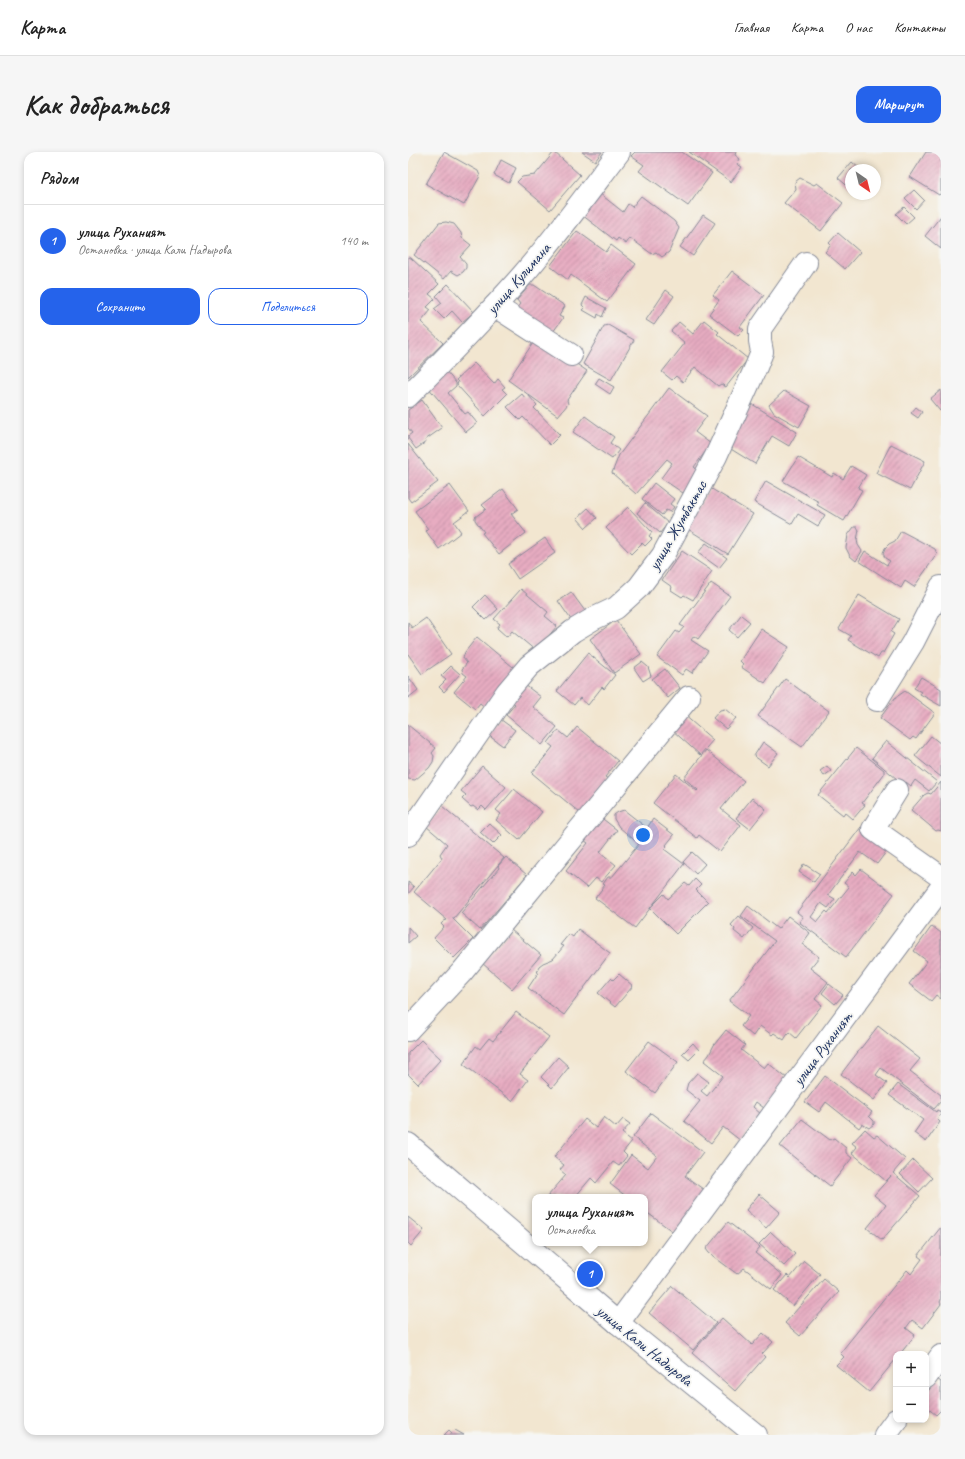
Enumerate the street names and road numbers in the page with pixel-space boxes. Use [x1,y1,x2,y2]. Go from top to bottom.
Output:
street label: улица Кулимана [482,238,556,319]
street label: улица Жумбактас [644,476,712,575]
street label: улица Руханият [788,1007,858,1090]
street label: улица Кали Надырова [591,1300,698,1392]

